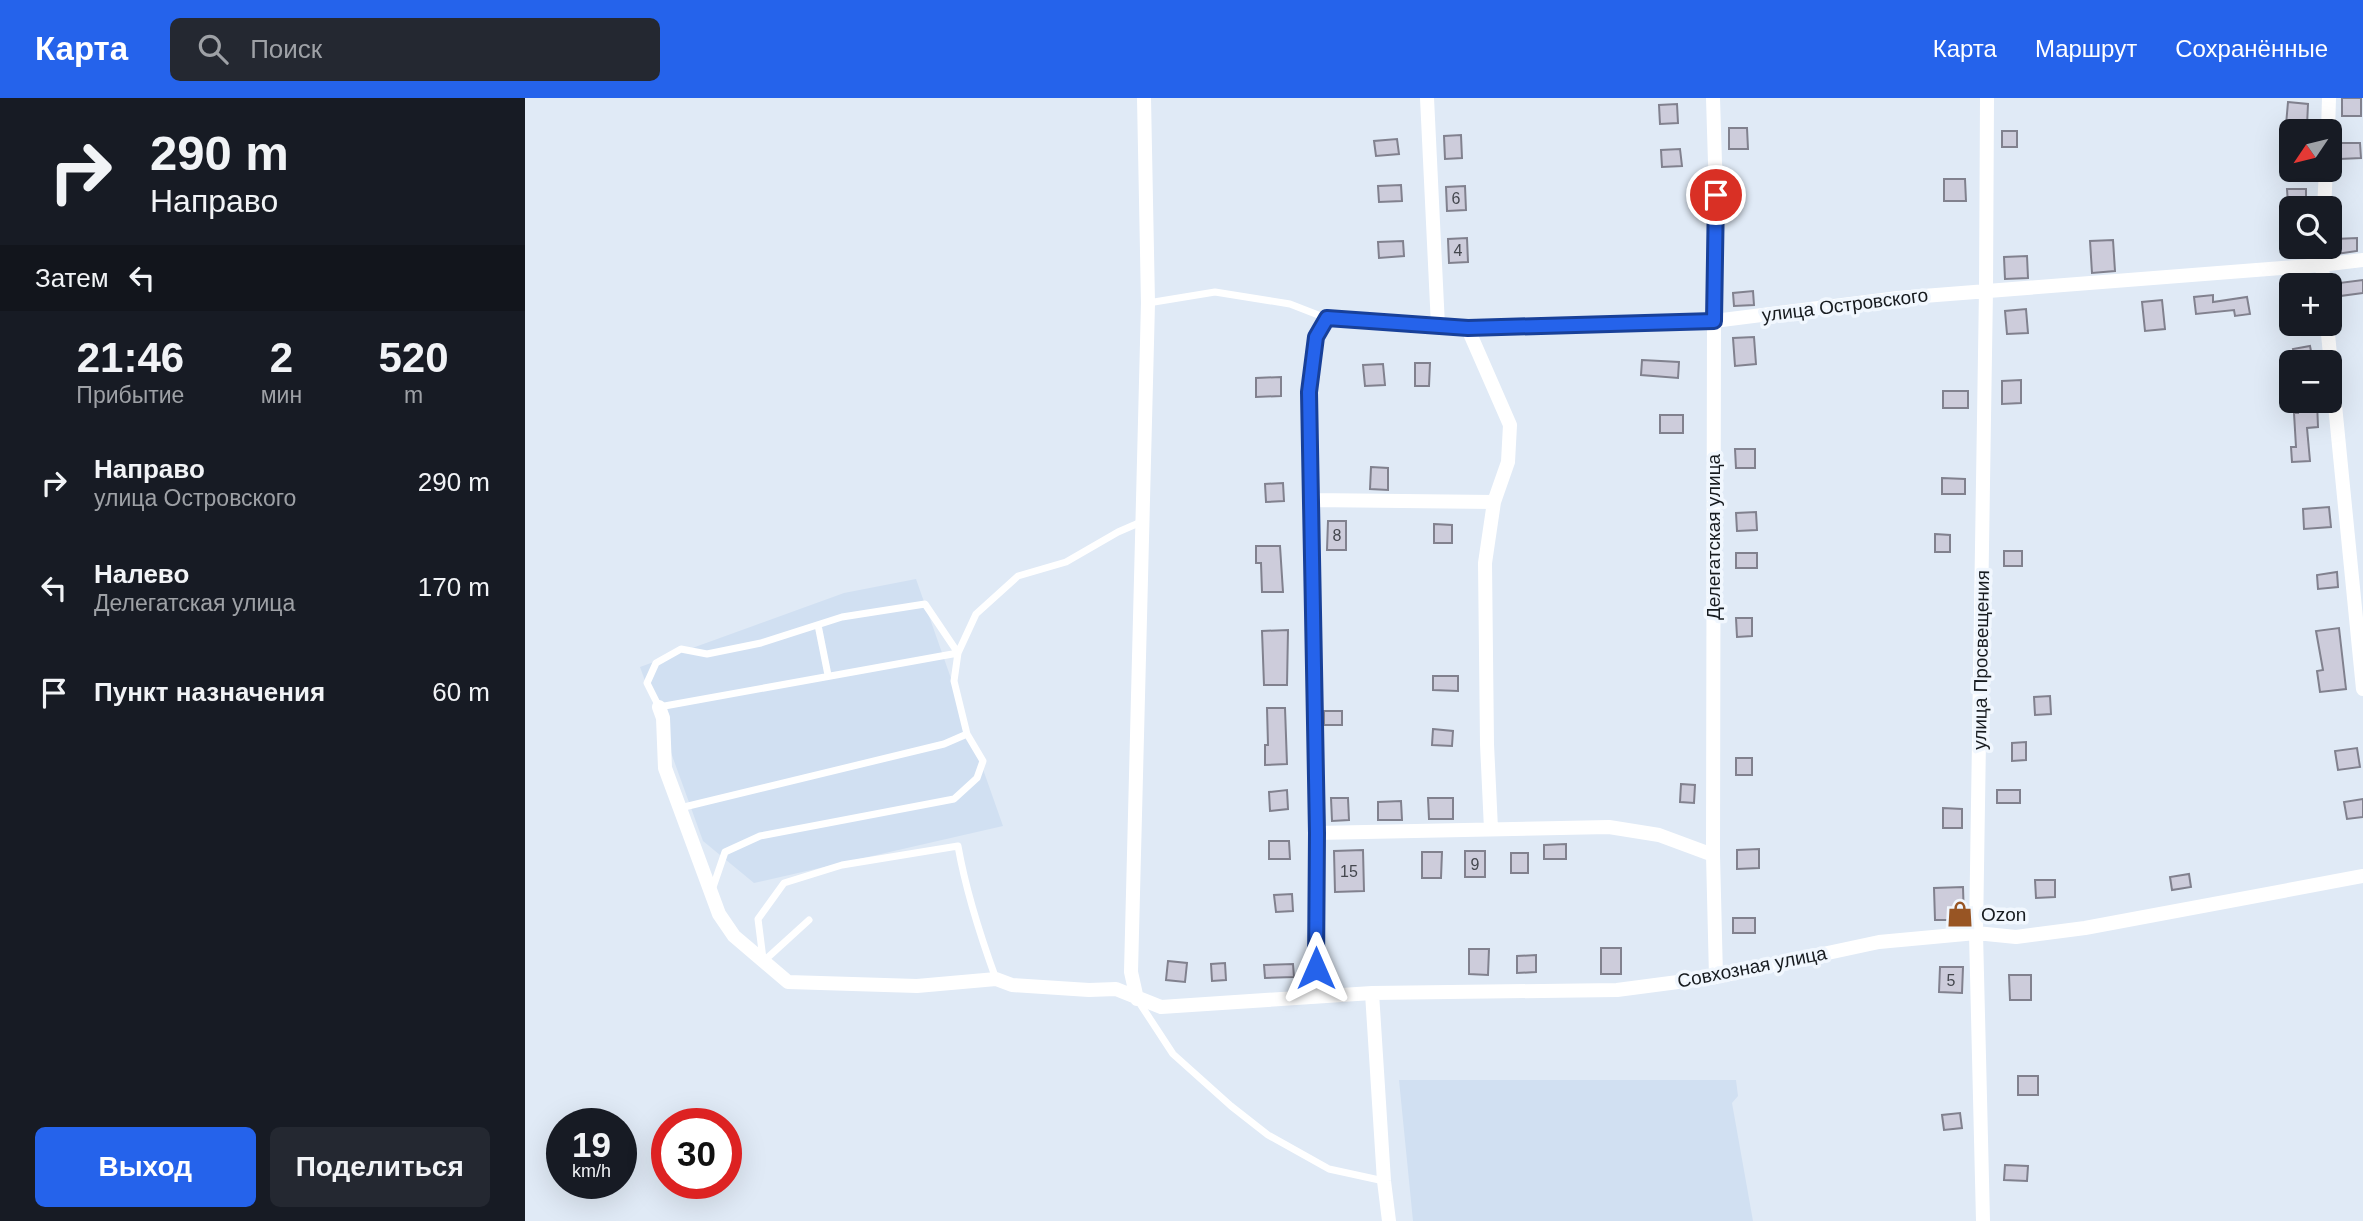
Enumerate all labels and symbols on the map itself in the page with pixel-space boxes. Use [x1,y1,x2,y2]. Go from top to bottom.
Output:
north arrow [2279,119,2341,182]
pin [1686,165,1746,225]
house number: 6 [1452,190,1461,207]
house number: 4 [1454,242,1463,259]
street label: улица Островского [1761,284,1929,326]
street label: Делегатская улица [1703,453,1724,620]
house number: 8 [1333,527,1342,544]
street label: улица Просвещения [1969,570,1993,750]
house number: 9 [1471,856,1480,873]
house number: 15 [1340,863,1358,880]
shop icon: Ozon [1945,899,1975,929]
place label: Ozon [1981,904,2026,925]
position arrow [1279,931,1353,1005]
street label: Совхозная улица [1676,942,1829,992]
house number: 5 [1947,972,1956,989]
speed limit sign: 30 [651,1108,742,1199]

